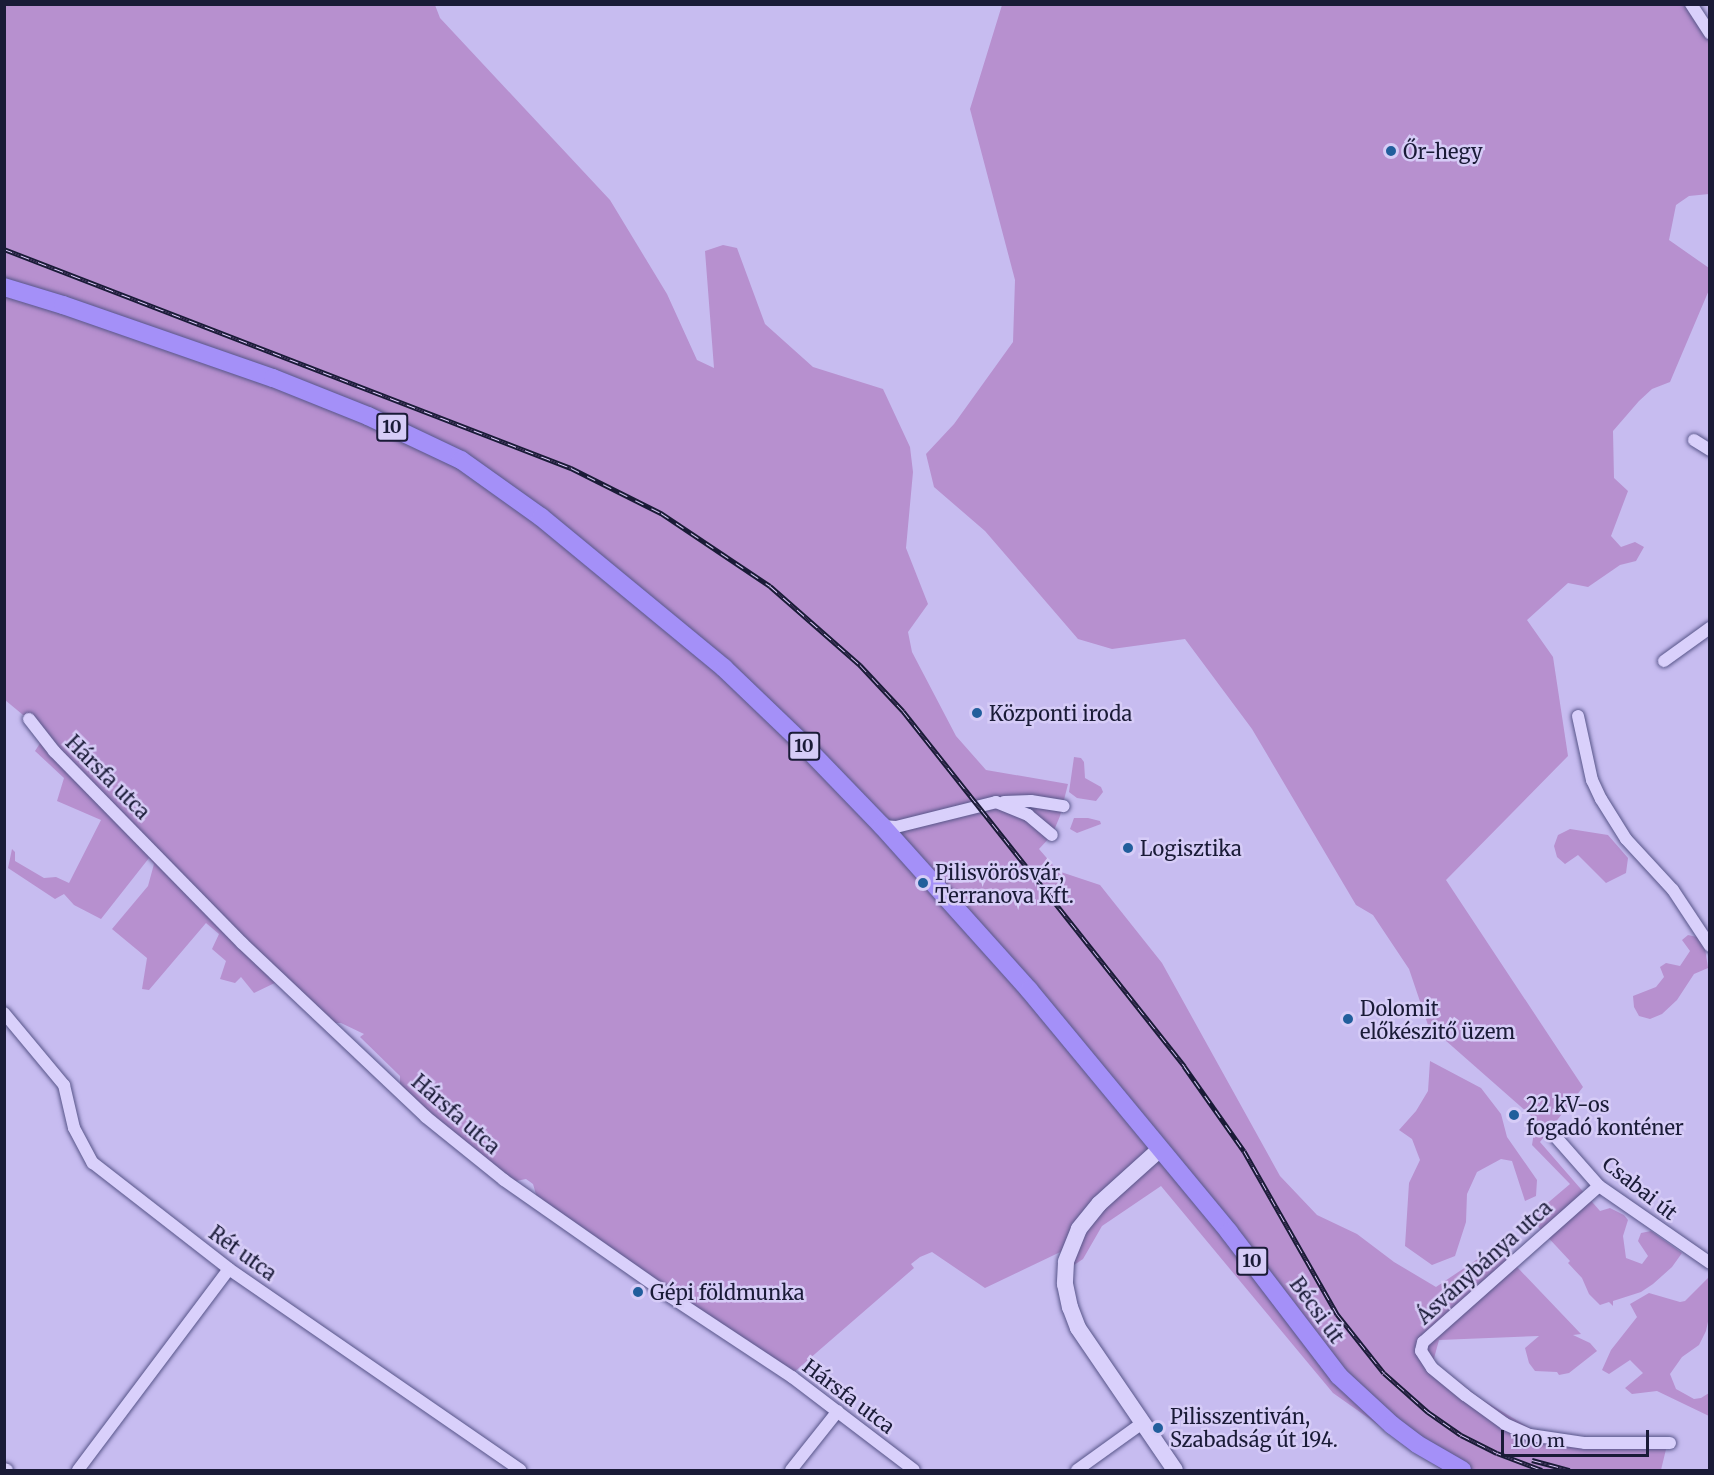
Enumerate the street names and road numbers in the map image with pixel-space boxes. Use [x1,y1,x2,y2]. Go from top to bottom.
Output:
road number: 10 [376,412,408,442]
street label: Hársfa utca [61,730,155,824]
road number: 10 [788,731,820,761]
street label: Hársfa utca [407,1069,505,1159]
street label: Csabai út [1598,1151,1682,1225]
street label: Ásványbánya utca [1412,1195,1556,1329]
street label: Rét utca [205,1221,281,1285]
road number: 10 [1236,1246,1268,1276]
street label: Bécsi út [1285,1272,1349,1348]
street label: Hársfa utca [798,1354,900,1438]

